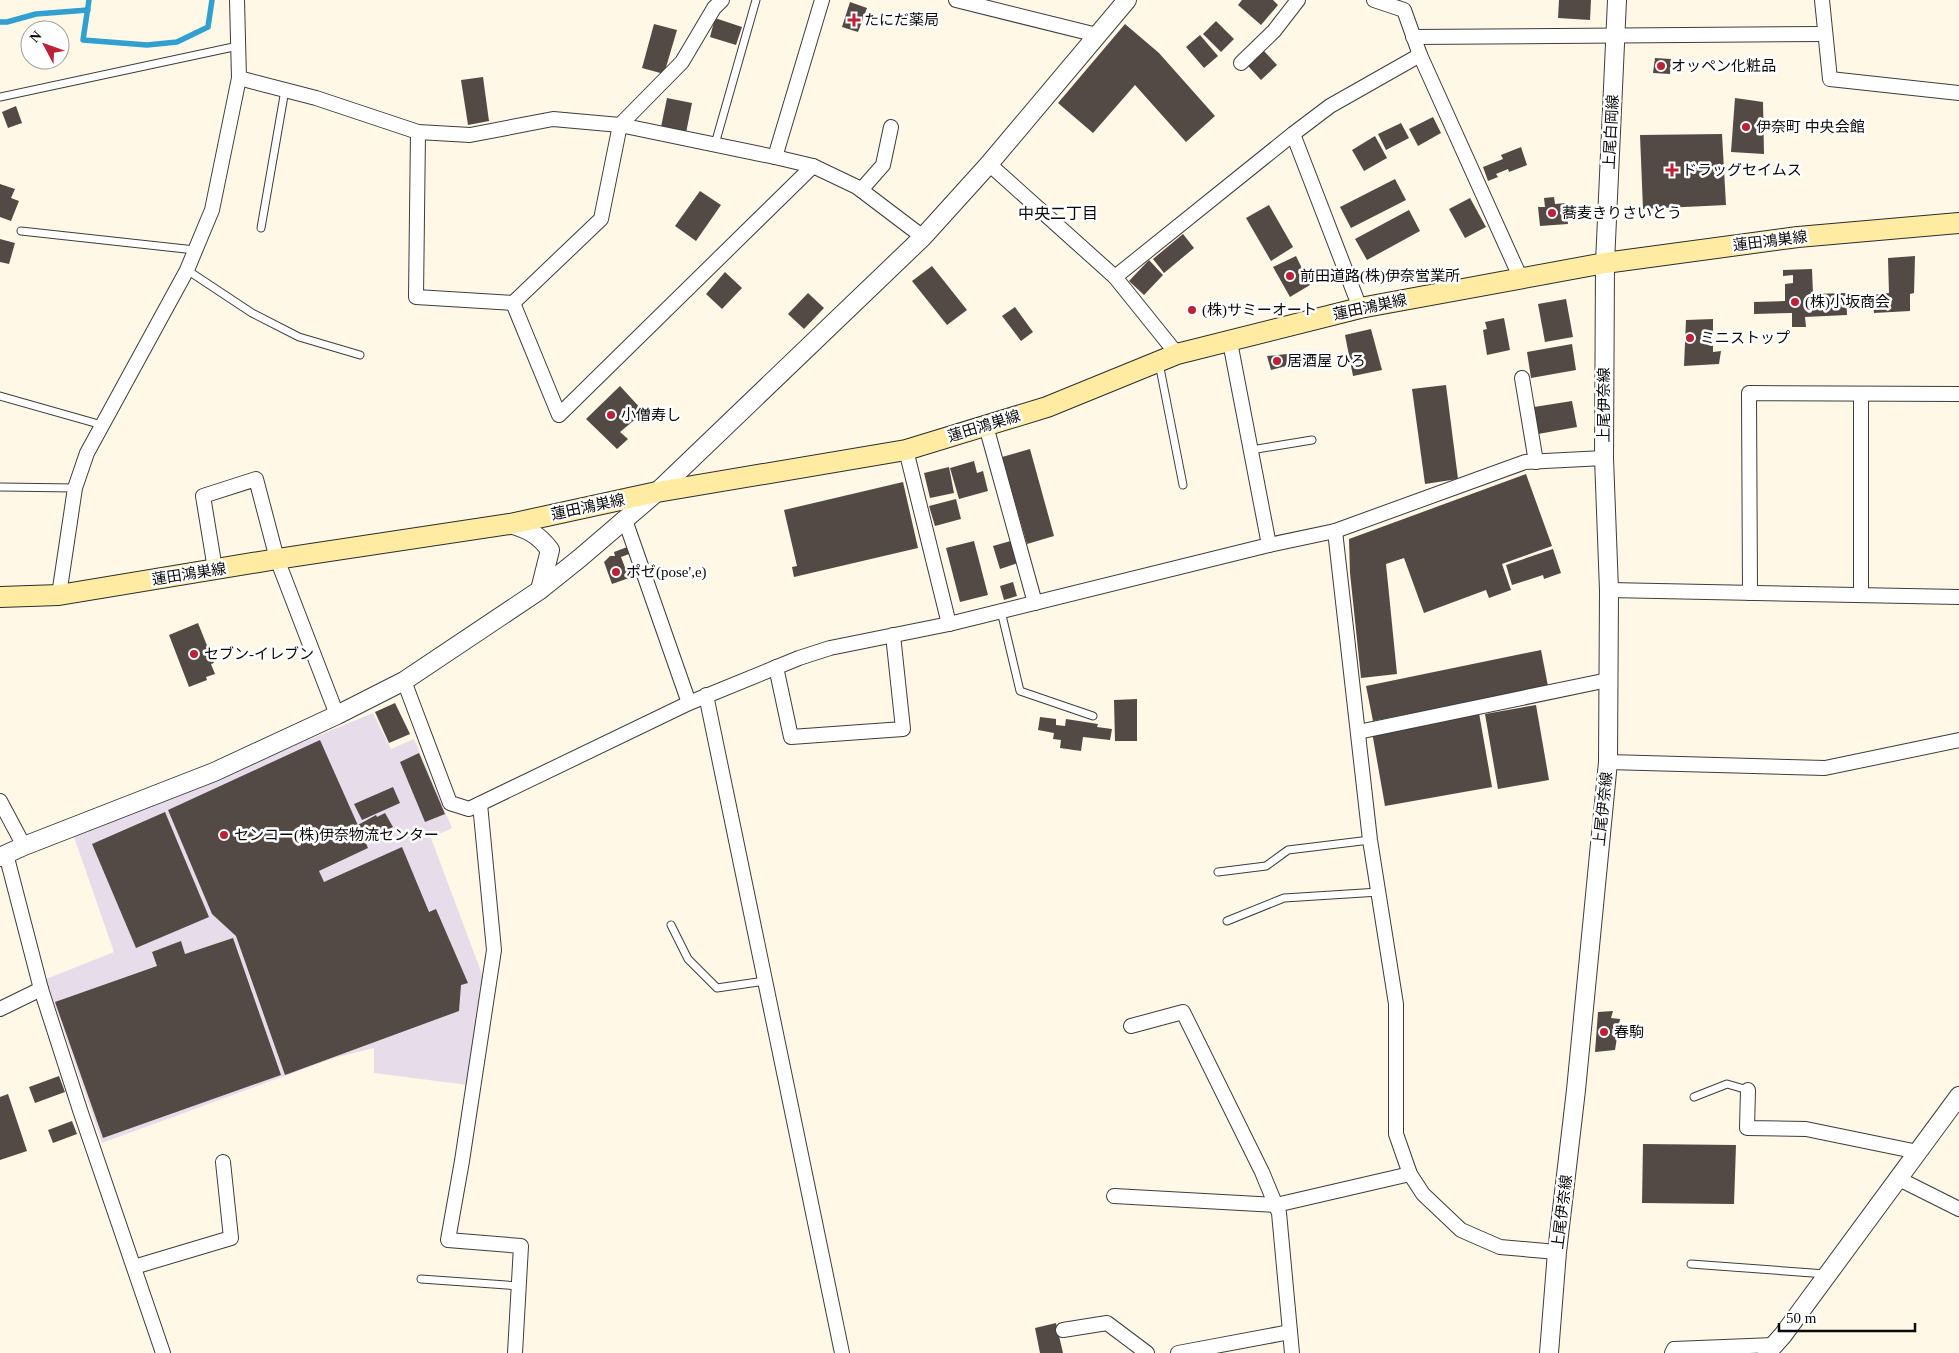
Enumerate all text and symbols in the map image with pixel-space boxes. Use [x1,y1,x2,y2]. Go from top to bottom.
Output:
place label: たにだ薬局 [864,12,939,28]
marker: たにだ薬局 [848,14,860,26]
north arrow [20,20,70,70]
text: N [27,28,45,46]
place label: オッペン化粧品 [1671,58,1776,74]
marker: オッペン化粧品 [1655,60,1667,72]
street label: 上尾白岡線 [1601,94,1621,170]
place label: 伊奈町 中央会館 [1756,119,1865,135]
marker: 伊奈町 中央会館 [1740,121,1752,133]
place label: ドラッグセイムス [1682,162,1802,178]
marker: ドラッグセイムス [1666,164,1678,176]
district label: 中央二丁目 [1018,205,1098,222]
place label: 蕎麦きりさいとう [1562,205,1682,221]
marker: 蕎麦きりさいとう [1546,207,1558,219]
street label: 蓮田鴻巣線 [1732,228,1808,254]
place label: 前田道路(株)伊奈営業所 [1300,268,1460,285]
marker: 前田道路(株)伊奈営業所 [1284,270,1296,282]
street label: 蓮田鴻巣線 [1332,291,1408,323]
place label: (株)小坂商会 [1805,294,1890,311]
marker: (株)小坂商会 [1789,296,1801,308]
place label: (株)サミーオート [1202,302,1317,319]
marker: (株)サミーオート [1186,304,1198,316]
place label: ミニストップ [1700,330,1790,346]
marker: ミニストップ [1684,332,1696,344]
place label: 居酒屋 ひろ [1287,353,1366,369]
marker: 居酒屋 ひろ [1271,355,1283,367]
street label: 上尾伊奈線 [1596,367,1612,443]
place label: 小僧寿し [621,407,681,423]
street label: 蓮田鴻巣線 [946,407,1022,445]
marker: 小僧寿し [605,409,617,421]
street label: 蓮田鴻巣線 [550,491,626,523]
street label: 蓮田鴻巣線 [151,560,227,588]
place label: ポゼ(pose',e) [626,564,707,581]
marker: ポゼ(pose',e) [610,566,622,578]
place label: セブン-イレブン [204,646,314,662]
marker: セブン-イレブン [188,648,200,660]
street label: 上尾伊奈線 [1591,771,1615,847]
place label: センコー(株)伊奈物流センター [234,827,439,844]
marker: センコー(株)伊奈物流センター [218,829,230,841]
place label: 春駒 [1614,1024,1644,1040]
marker: 春駒 [1598,1026,1610,1038]
street label: 上尾伊奈線 [1549,1174,1575,1250]
scale bar [1779,1300,1915,1332]
text: 50 m [1786,1310,1817,1326]

